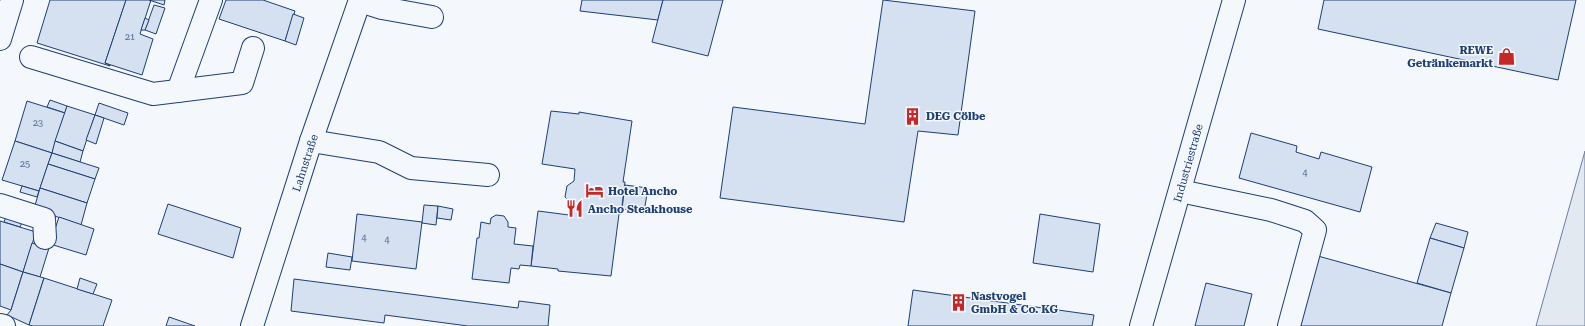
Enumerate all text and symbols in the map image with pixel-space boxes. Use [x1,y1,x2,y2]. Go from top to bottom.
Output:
house number: 21 [125,32,135,42]
place label: REWE Getränkemarkt [1407,44,1494,70]
shop icon: REWE Getränkemarkt [1496,46,1516,66]
building icon: DEG Cölbe [903,106,923,126]
place label: DEG Cölbe [926,110,986,123]
house number: 23 [33,118,43,128]
street label: Industriestraße [1171,122,1206,204]
street label: Lahnstraße [290,133,321,194]
house number: 25 [20,159,30,169]
house number: 4 [1302,168,1308,178]
hotel icon: Hotel Ancho [585,181,605,201]
place label: Hotel Ancho [608,185,677,198]
restaurant icon: Ancho Steakhouse [565,199,585,219]
place label: Ancho Steakhouse [588,203,693,216]
house number: 4 [361,233,367,243]
house number: 4 [384,235,390,245]
place label: Nastvogel GmbH & Co. KG [971,290,1058,316]
building icon: Nastvogel GmbH & Co. KG [948,292,968,312]

